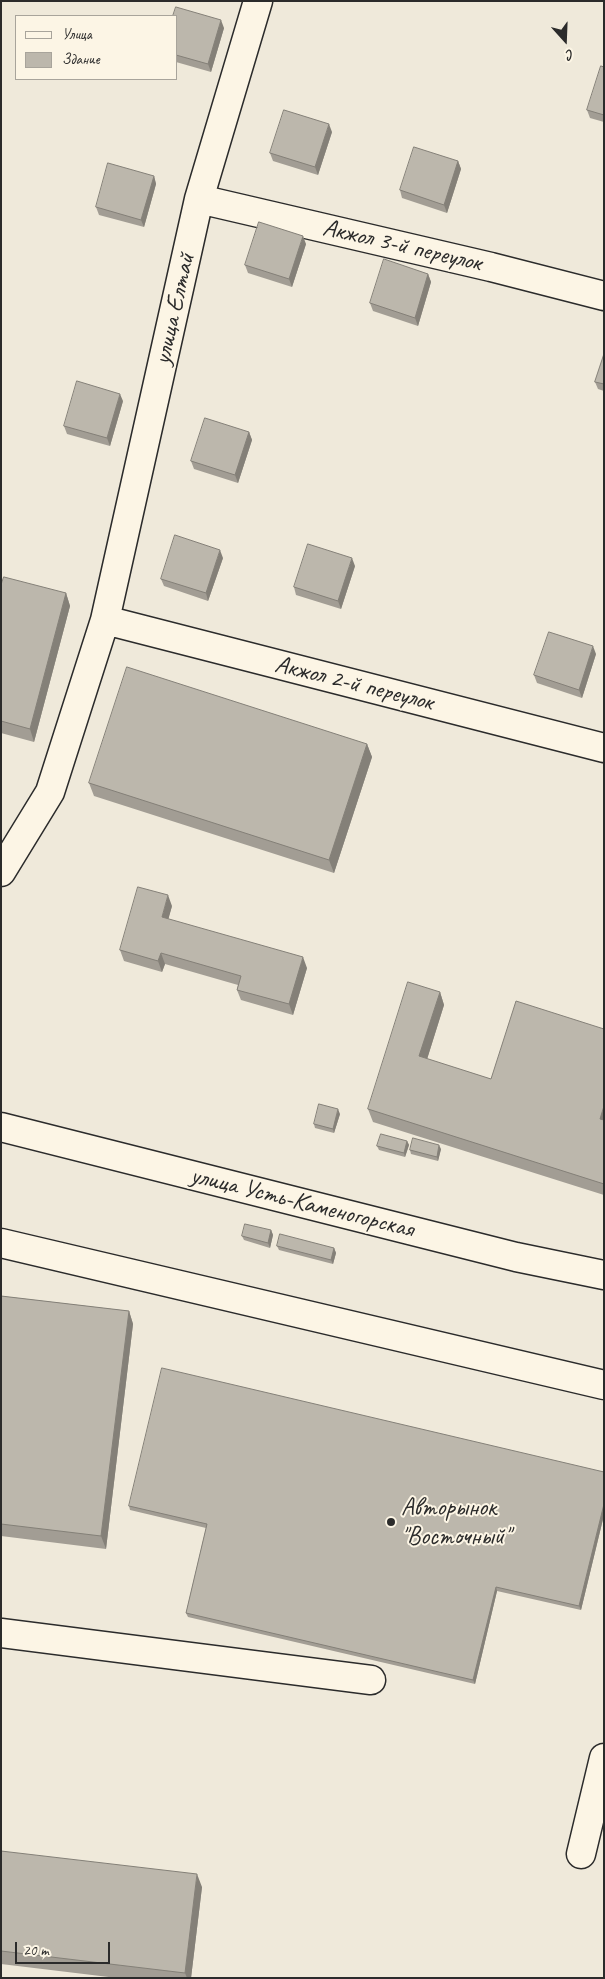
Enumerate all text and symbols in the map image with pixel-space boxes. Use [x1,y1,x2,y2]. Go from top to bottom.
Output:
legend [15,15,178,80]
north arrow [540,15,590,65]
text: Улица [62,25,92,44]
text: С [564,45,576,64]
text: Здание [62,50,100,69]
street label: Акжол 3-й переулок [320,213,484,279]
street label: улица Елтай [148,250,202,368]
street label: Акжол 2-й переулок [272,650,436,718]
street label: улица Усть-Каменогорская [187,1161,417,1245]
place label: Авторынок "Восточный" [401,1493,510,1552]
marker: Авторынок "Восточный" [385,1516,397,1528]
scale bar [18,1932,112,1964]
text: 20 m [23,1941,49,1960]

